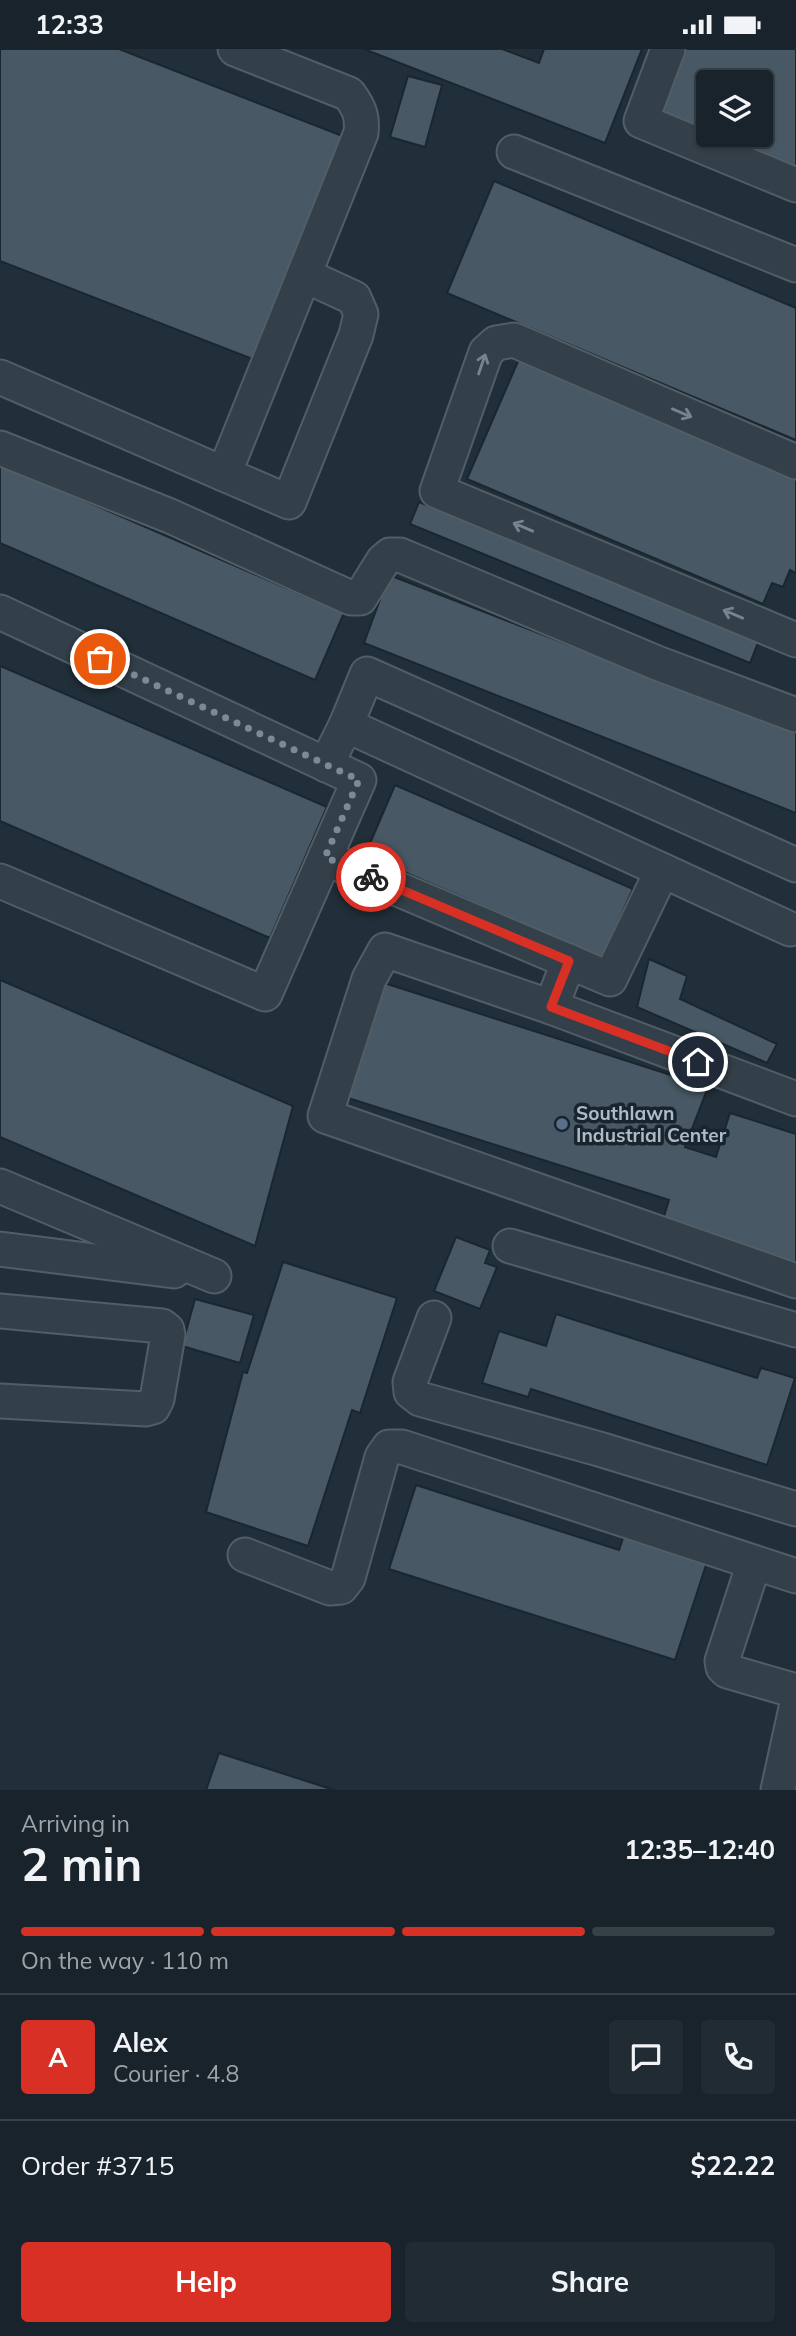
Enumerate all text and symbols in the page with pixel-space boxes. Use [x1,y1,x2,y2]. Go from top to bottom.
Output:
text: 12:33 [35,8,104,41]
map controls [696,70,773,147]
button: layers [696,70,773,147]
one-way arrow [477,353,489,375]
one-way arrow [671,407,692,420]
one-way arrow [513,519,534,532]
one-way arrow [723,607,744,620]
pin [70,629,130,689]
icon: bag [81,640,119,678]
courier [336,842,406,912]
icon: bike [352,858,390,896]
pin [668,1032,728,1092]
icon: home [679,1043,717,1081]
place label: Southlawn Industrial Center [576,1101,727,1147]
marker: Southlawn Industrial Center [554,1116,570,1132]
text: Arriving in [21,1809,130,1838]
text: 12:35–12:40 [624,1833,775,1866]
text: 2 min [21,1835,142,1893]
text: On the way · 110 m [21,1946,229,1975]
button: chat [609,2020,683,2094]
button: phone [701,2020,775,2094]
text: Alex [113,2026,168,2059]
text: A [48,2041,68,2074]
text: Courier · 4.8 [113,2059,239,2088]
text: Order #3715 [21,2149,174,2182]
text: $22.22 [691,2149,775,2182]
button: Help [21,2242,391,2322]
button: Share [405,2242,775,2322]

